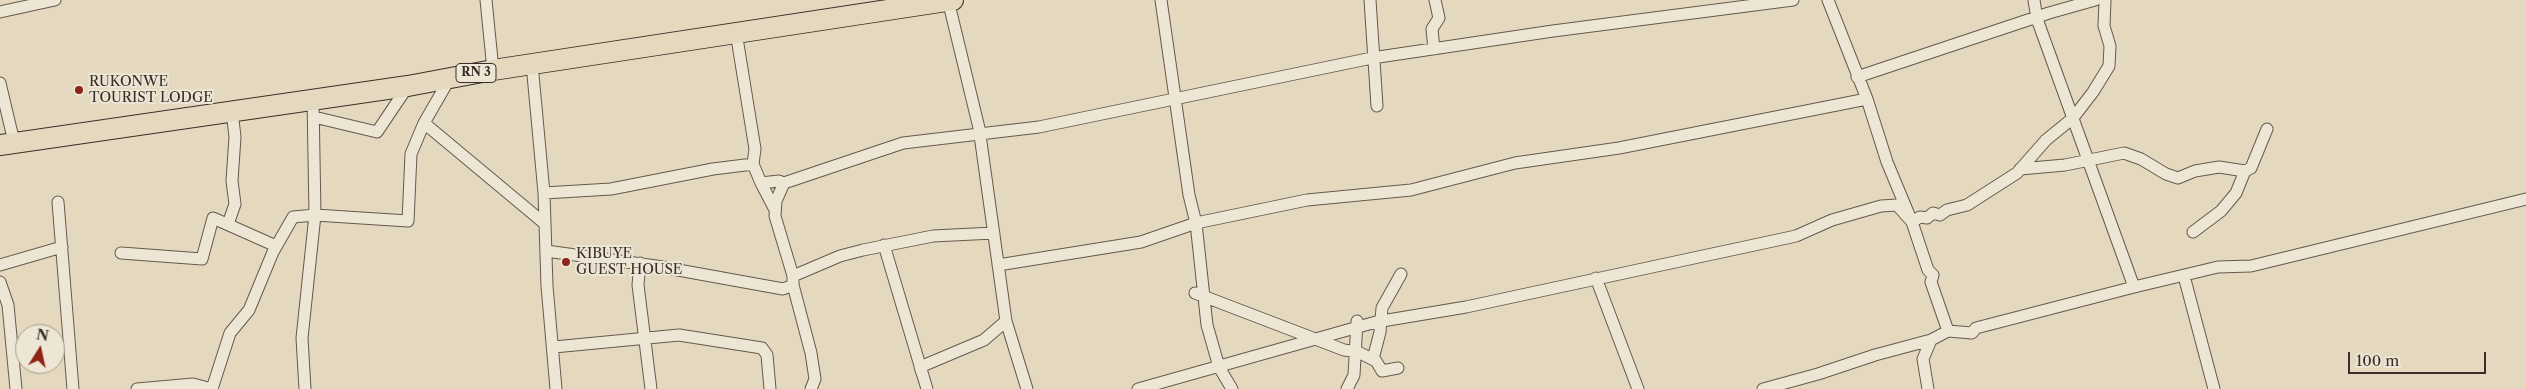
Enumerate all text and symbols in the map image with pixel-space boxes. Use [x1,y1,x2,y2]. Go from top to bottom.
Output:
road number: RN 3 [456,64,496,82]
place label: RUKONWE TOURIST LODGE [89,74,213,106]
marker: RUKONWE TOURIST LODGE [73,84,85,96]
place label: KIBUYE GUEST HOUSE [576,246,682,278]
marker: KIBUYE GUEST HOUSE [560,256,572,268]
north arrow [15,324,65,374]
text: N [35,325,50,345]
scale bar [2351,342,2488,374]
text: 100 m [2356,351,2399,370]

